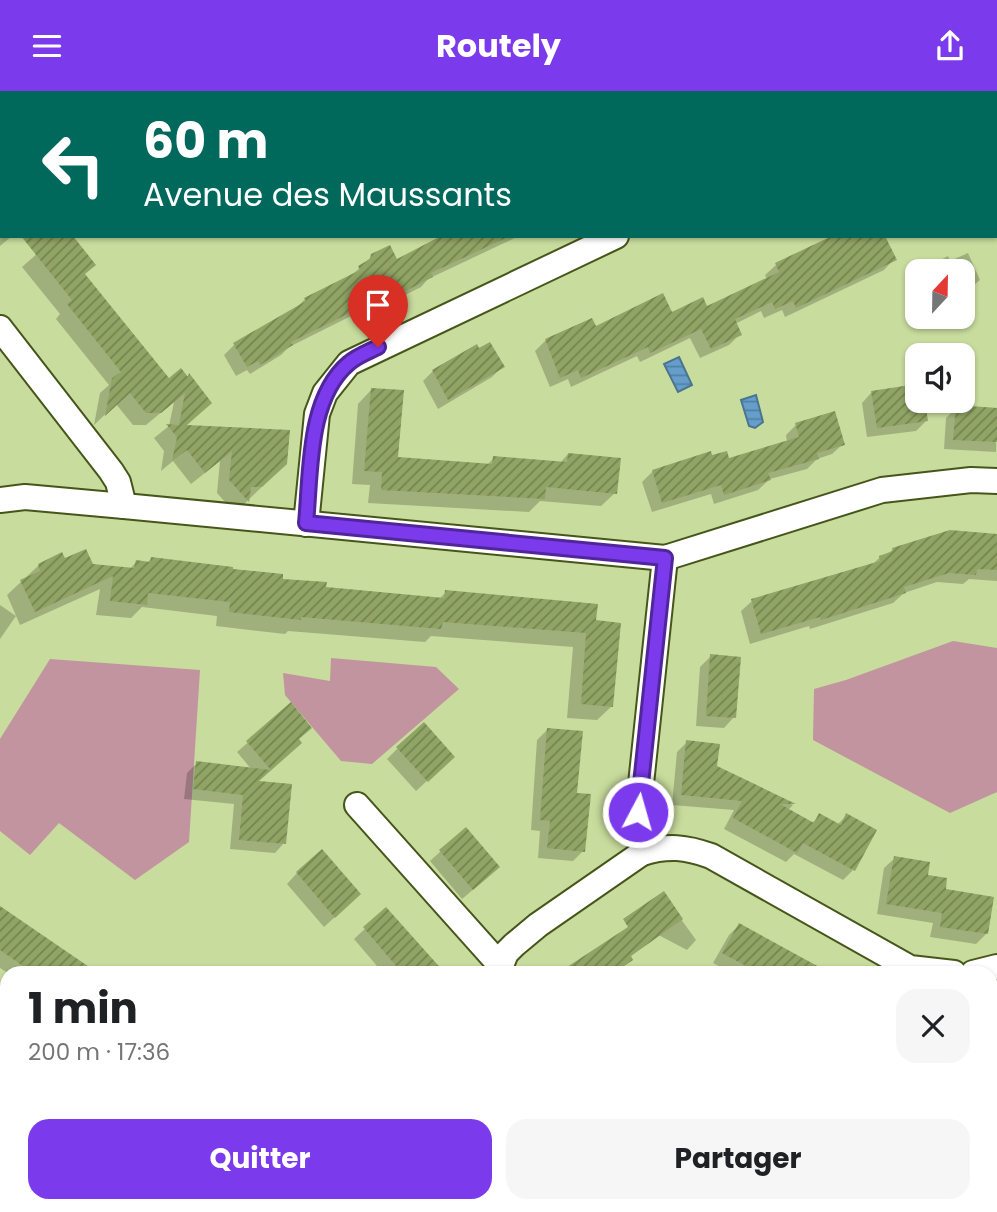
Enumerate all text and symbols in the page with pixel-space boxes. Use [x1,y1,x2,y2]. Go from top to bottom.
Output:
text: Routely [436,23,561,68]
icon: menu [28,27,66,65]
icon: share [931,27,969,65]
text: 60 m [143,107,268,175]
icon: left [28,119,119,210]
text: Avenue des Maussants [143,172,512,217]
north arrow [905,259,975,329]
map controls [905,259,975,413]
pin [348,275,408,347]
icon: arrive [359,286,397,324]
button: sound [905,343,975,413]
position arrow [601,775,675,849]
text: 1 min [28,979,138,1038]
button: close [896,989,970,1063]
text: 200 m · 17:36 [28,1036,170,1068]
button: Quitter [28,1119,492,1199]
button: Partager [506,1119,970,1199]

